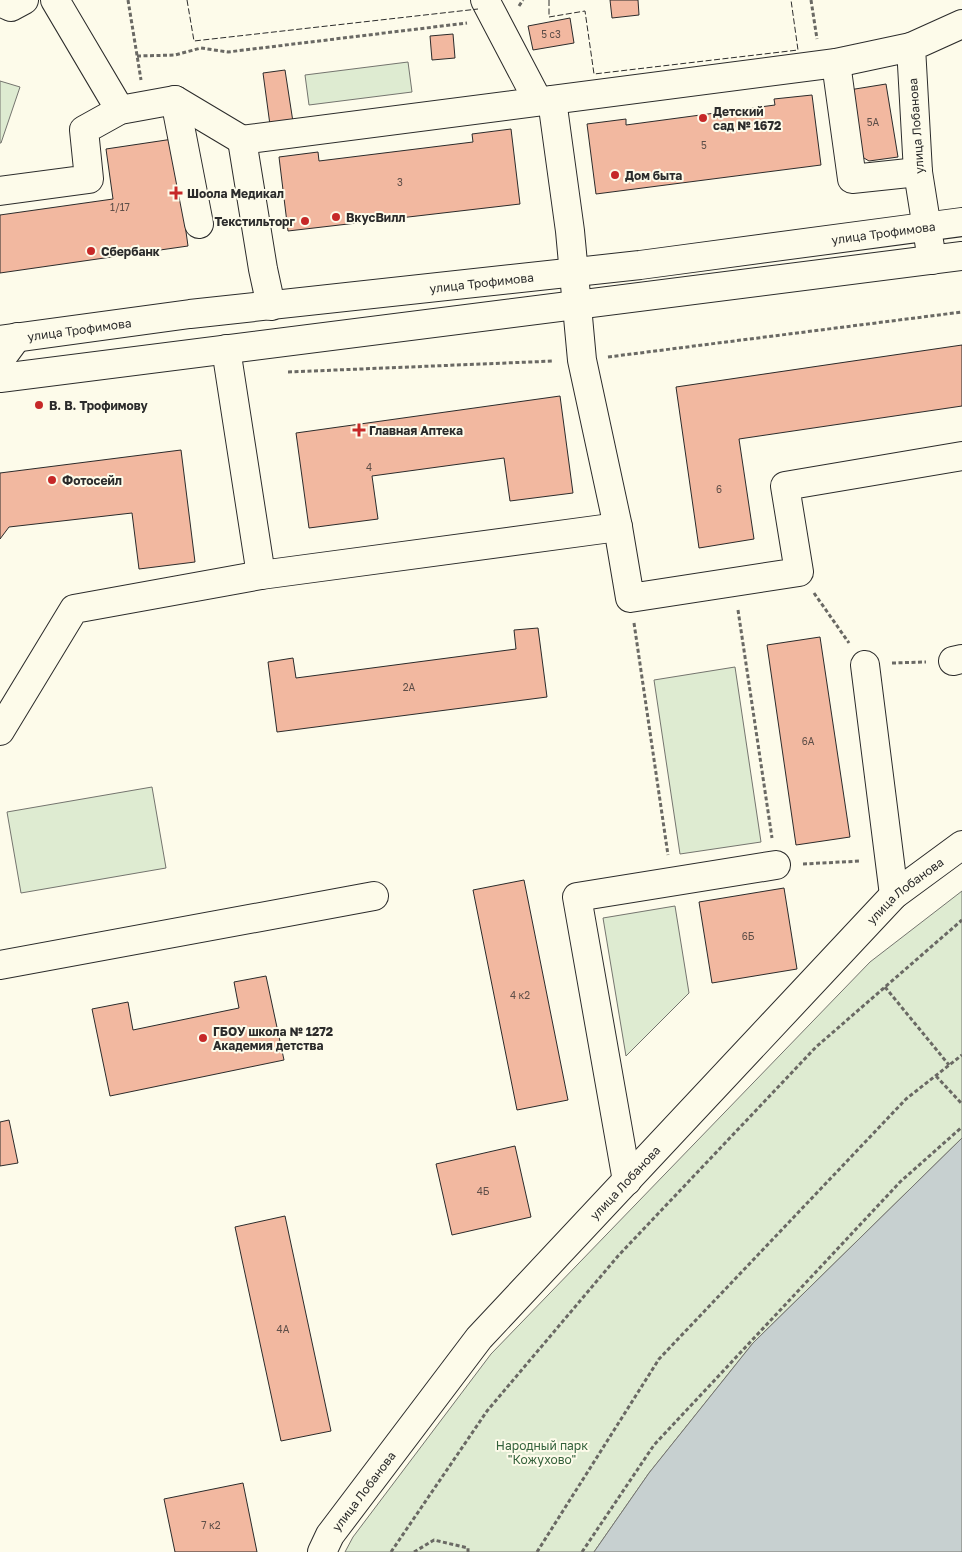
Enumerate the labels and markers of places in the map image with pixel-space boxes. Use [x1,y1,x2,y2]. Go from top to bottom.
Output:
place label: Детский сад № 1672 [713,104,781,133]
marker: Детский сад № 1672 [697,112,709,124]
place label: Дом быта [625,168,682,183]
marker: Дом быта [609,169,621,181]
marker: Шоола Медикал [169,186,183,200]
place label: Шоола Медикал [187,186,284,201]
place label: ВкусВилл [346,210,406,225]
marker: ВкусВилл [330,211,342,223]
place label: Текстильторг [214,214,295,229]
marker: Текстильторг [299,215,311,227]
place label: Сбербанк [101,244,160,259]
marker: Сбербанк [85,245,97,257]
place label: В. В. Трофимову [49,398,148,413]
marker: В. В. Трофимову [33,399,45,411]
place label: Главная Аптека [369,423,463,438]
marker: Главная Аптека [353,424,365,436]
place label: Фотосейл [62,473,122,488]
marker: Фотосейл [46,474,58,486]
place label: ГБОУ школа № 1272 Академия детства [213,1024,333,1053]
marker: ГБОУ школа № 1272 Академия детства [197,1032,209,1044]

